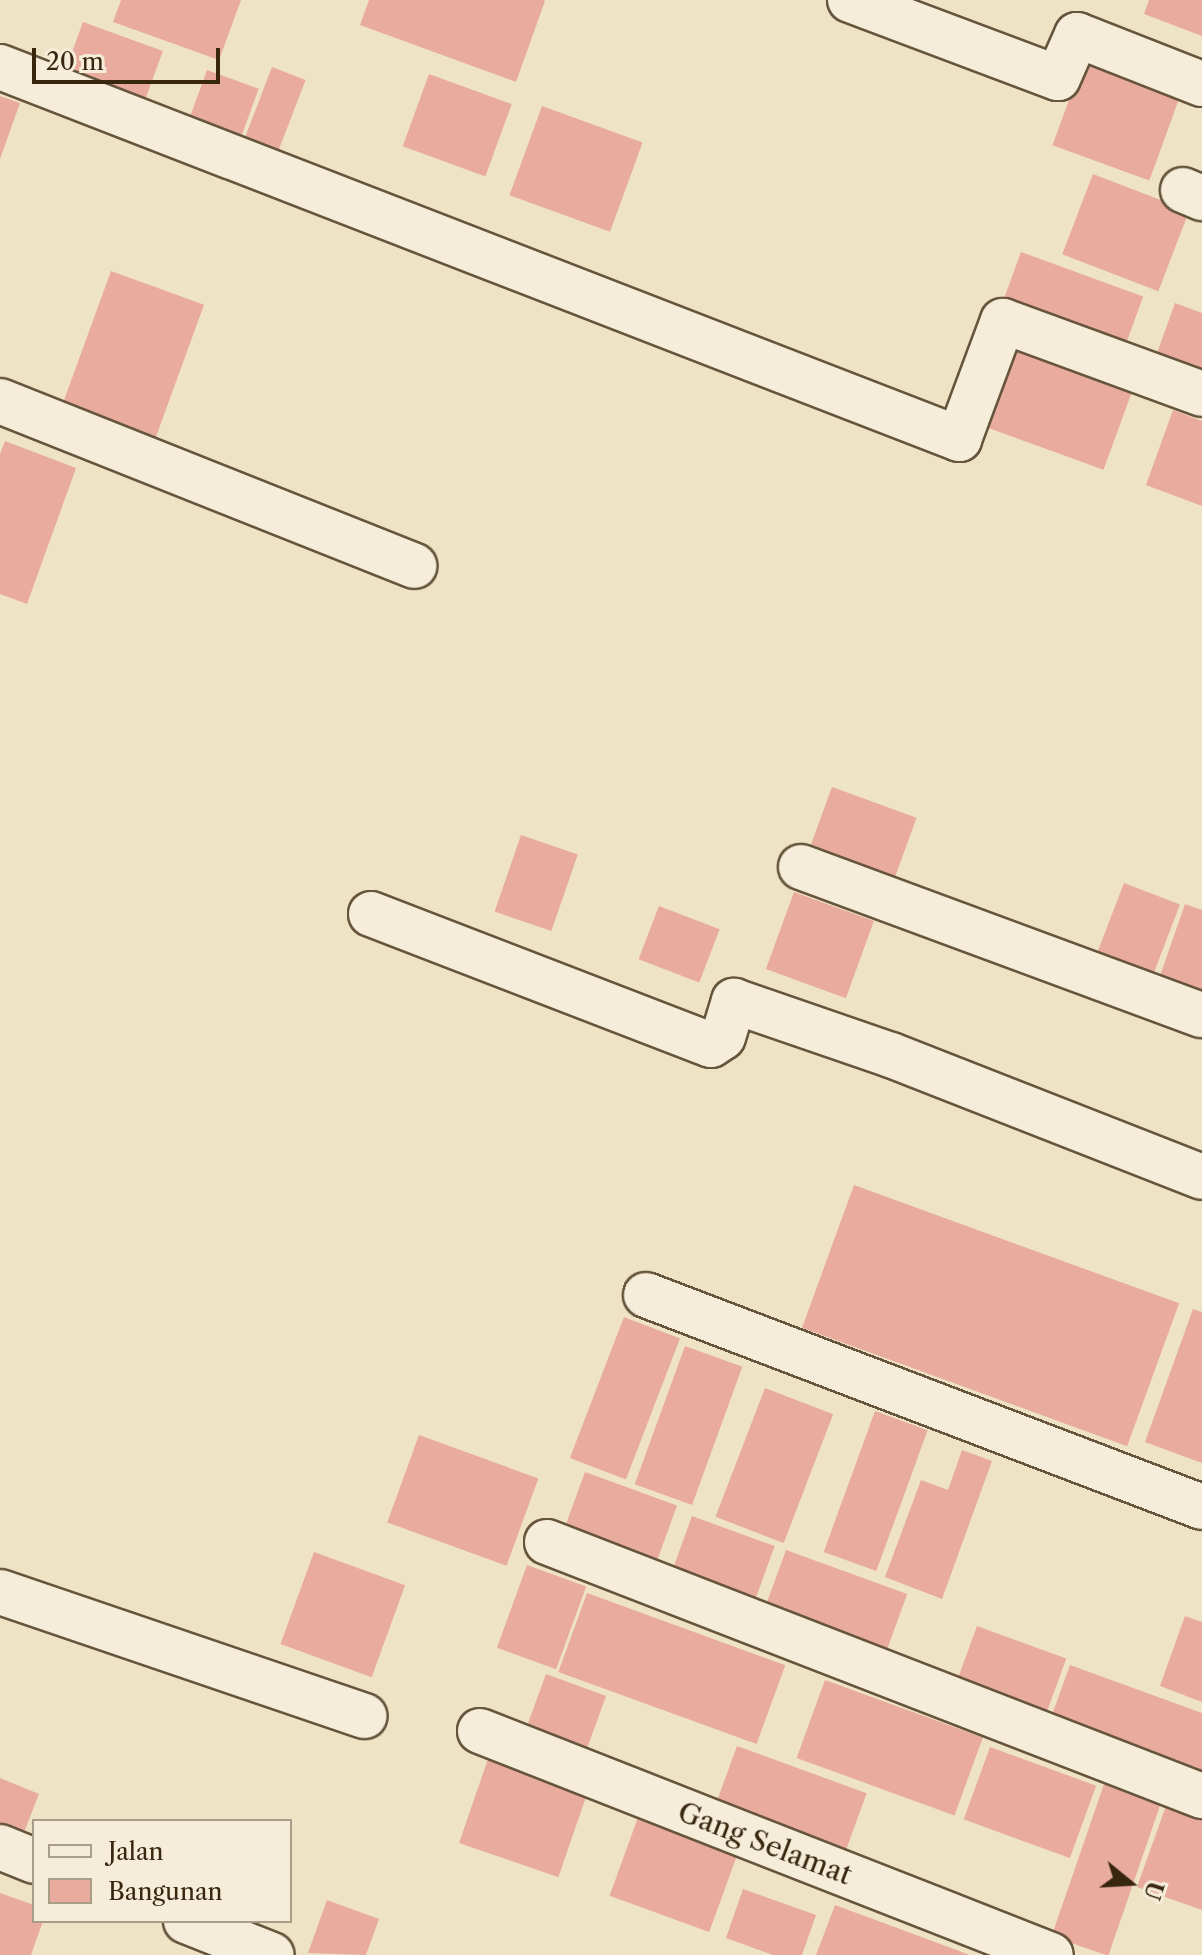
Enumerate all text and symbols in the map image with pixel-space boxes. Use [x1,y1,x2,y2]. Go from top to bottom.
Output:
scale bar [36,32,224,82]
text: 20 m [46,47,104,76]
street label: Gang Selamat [673,1794,857,1892]
legend [32,1819,292,1923]
text: Jalan [108,1837,164,1866]
north arrow [1090,1843,1170,1923]
text: Bangunan [108,1877,223,1906]
text: U [1138,1878,1169,1903]

